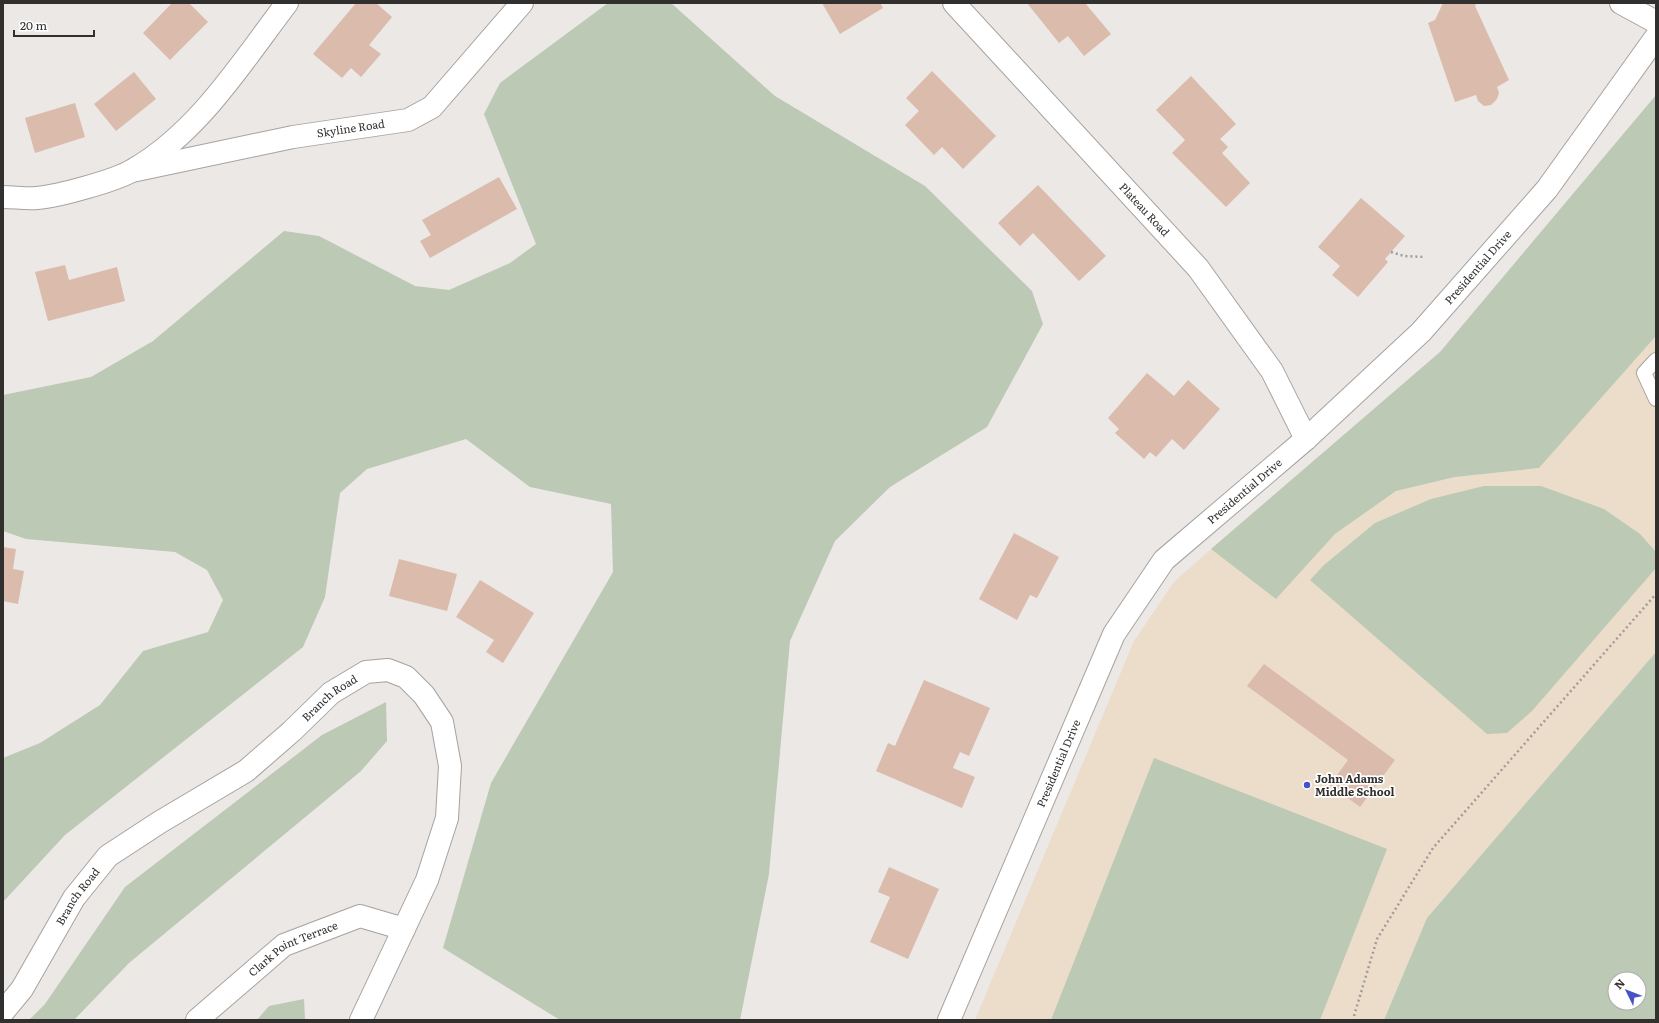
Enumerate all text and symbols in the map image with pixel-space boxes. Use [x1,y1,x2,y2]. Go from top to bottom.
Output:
scale bar [14,12,94,38]
text: 20 m [20,16,47,34]
street label: Skyline Road [316,115,386,140]
street label: Plateau Road [1116,179,1174,240]
street label: Presidential Drive [1440,226,1515,307]
street label: Presidential Drive [1203,454,1285,527]
street label: Branch Road [298,670,360,724]
street label: Presidential Drive [1032,716,1084,809]
place label: John Adams Middle School [1315,770,1394,799]
marker: John Adams Middle School [1302,780,1312,790]
street label: Branch Road [51,863,103,928]
street label: Clark Point Terrace [244,916,340,980]
north arrow [1607,971,1647,1011]
text: N [1610,975,1628,992]

